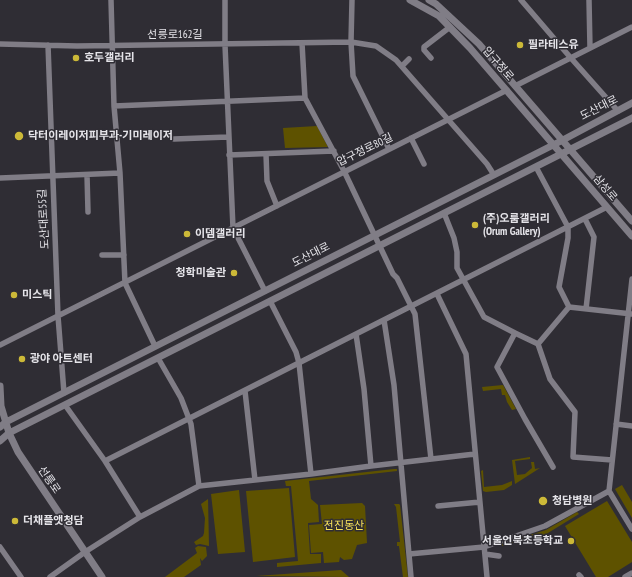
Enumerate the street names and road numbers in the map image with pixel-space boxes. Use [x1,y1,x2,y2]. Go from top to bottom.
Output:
street label: 선릉로162길 [147,28,203,42]
street label: 압구정로 [480,44,516,84]
street label: 도산대로 [578,93,620,123]
street label: 압구정로80길 [335,131,395,169]
street label: 삼성로 [590,172,620,204]
street label: 도산대로55길 [36,188,52,250]
street label: 도산대로 [290,240,332,270]
street label: 선릉로 [35,464,63,496]

